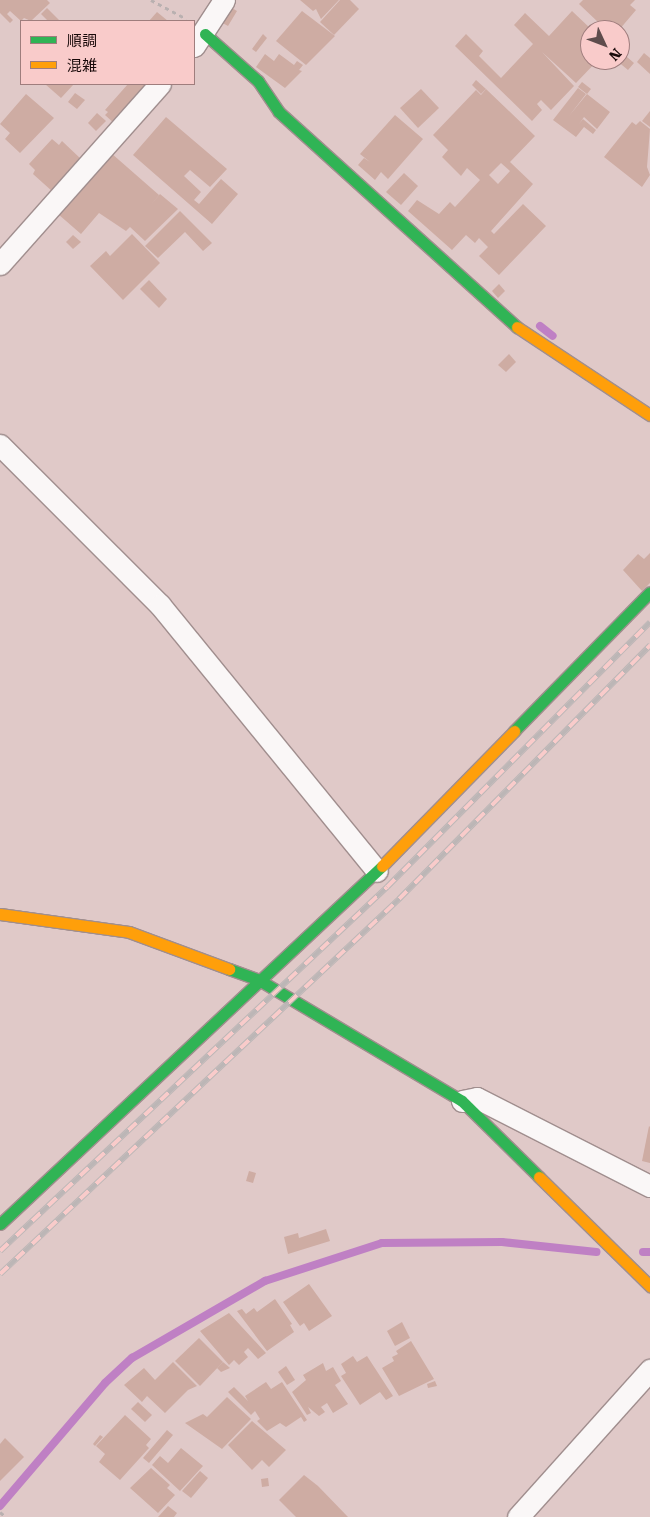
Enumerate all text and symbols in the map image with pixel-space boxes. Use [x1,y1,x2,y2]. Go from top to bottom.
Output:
legend [20,20,195,85]
north arrow [580,20,630,70]
text: 順調 [67,32,97,50]
text: N [606,45,625,64]
text: 混雑 [67,57,97,75]

